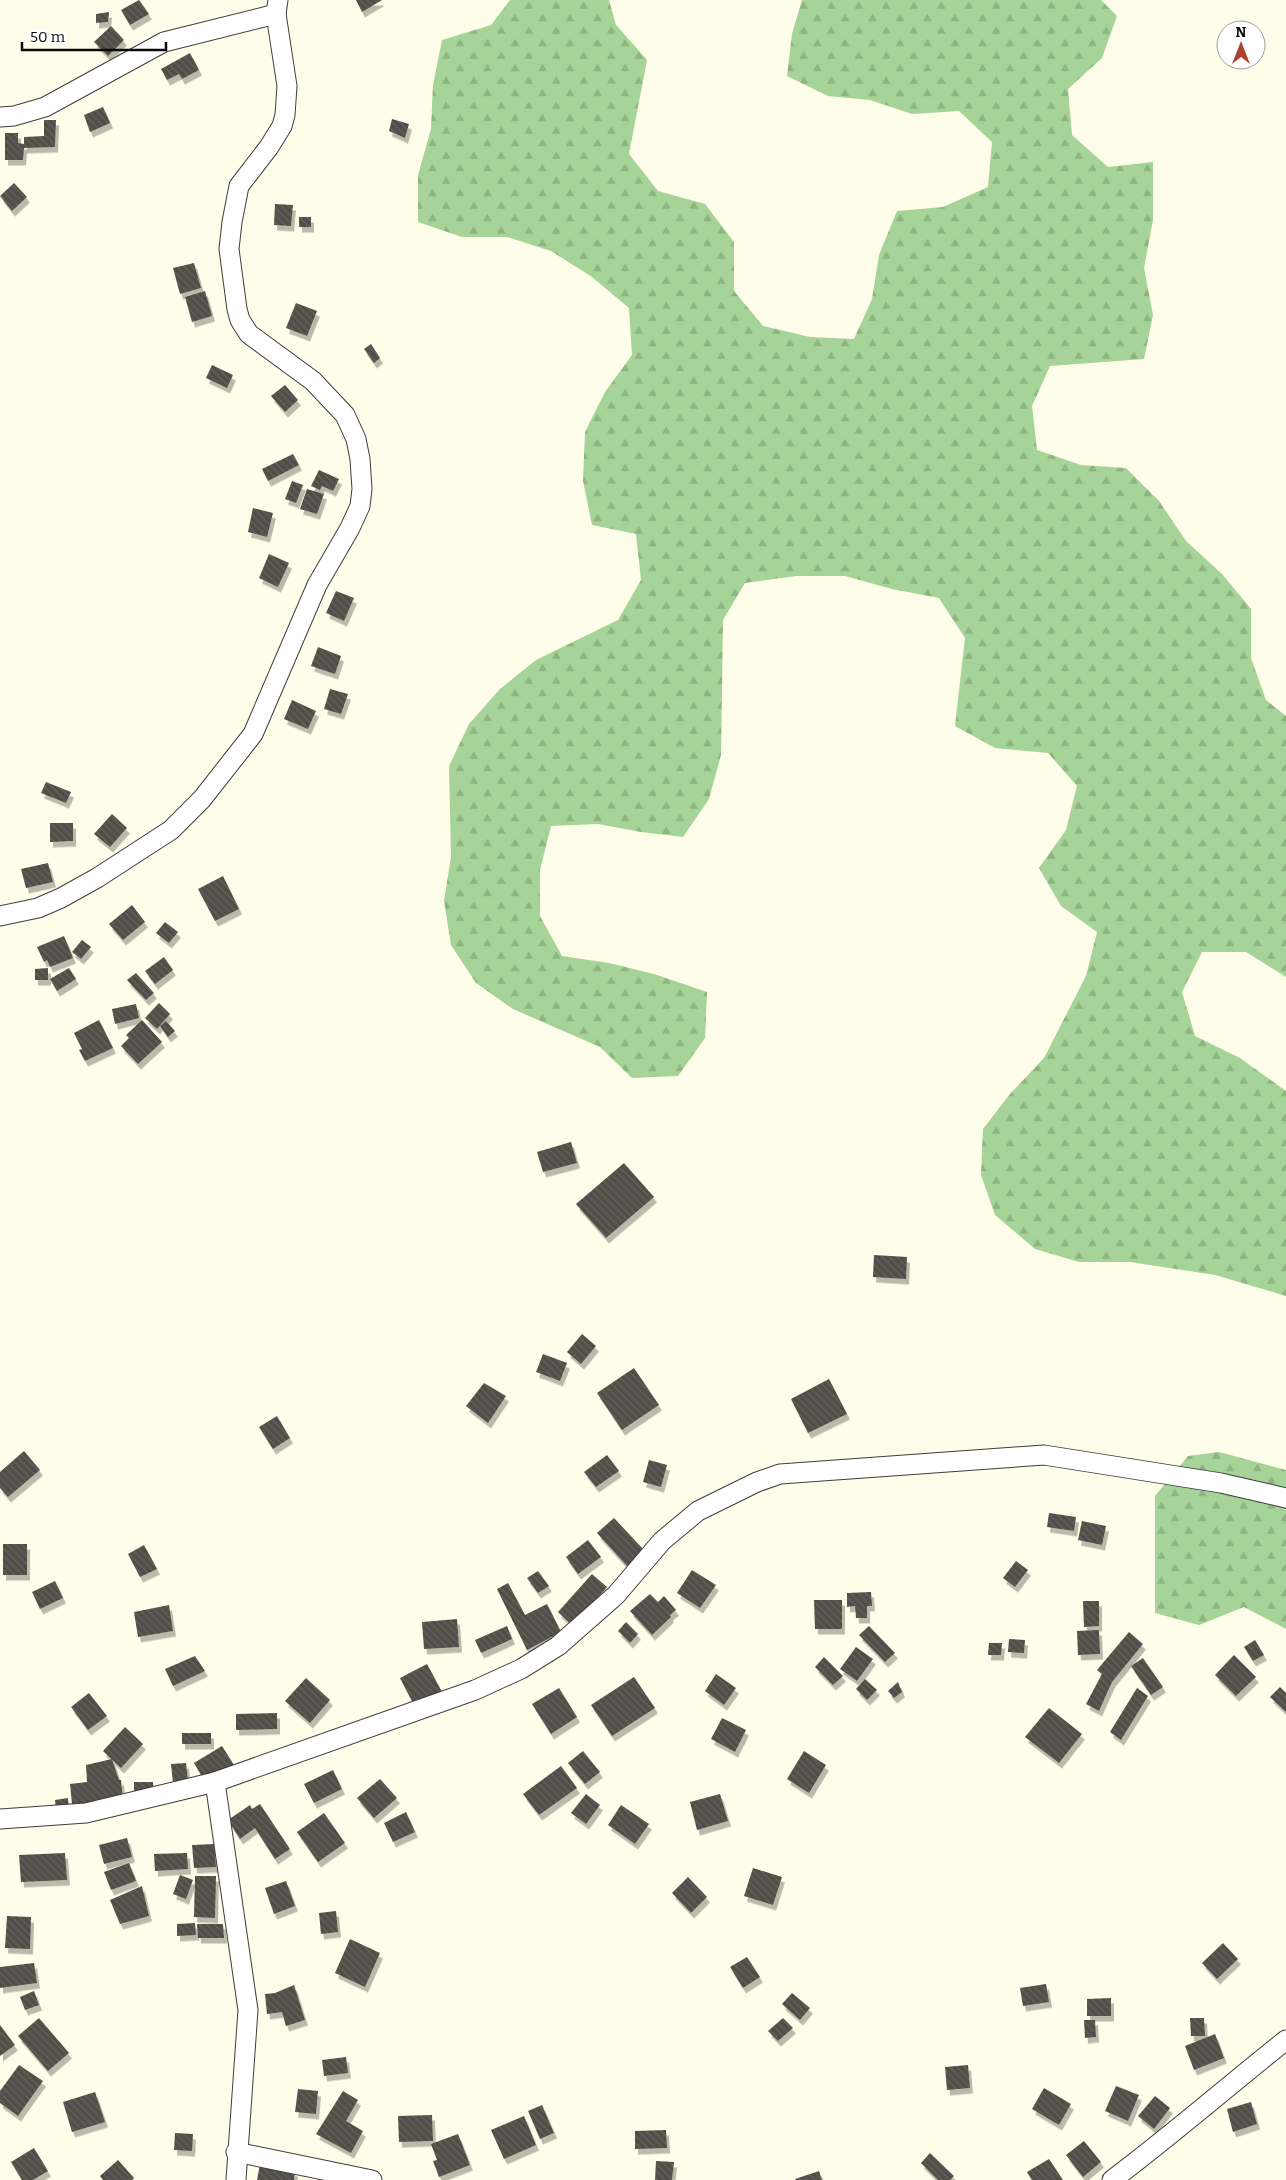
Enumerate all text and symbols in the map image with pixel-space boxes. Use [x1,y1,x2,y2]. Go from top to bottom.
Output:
scale bar [22,20,166,52]
north arrow [1216,20,1266,70]
text: N [1236,24,1247,41]
text: 50 m [30,28,66,46]

